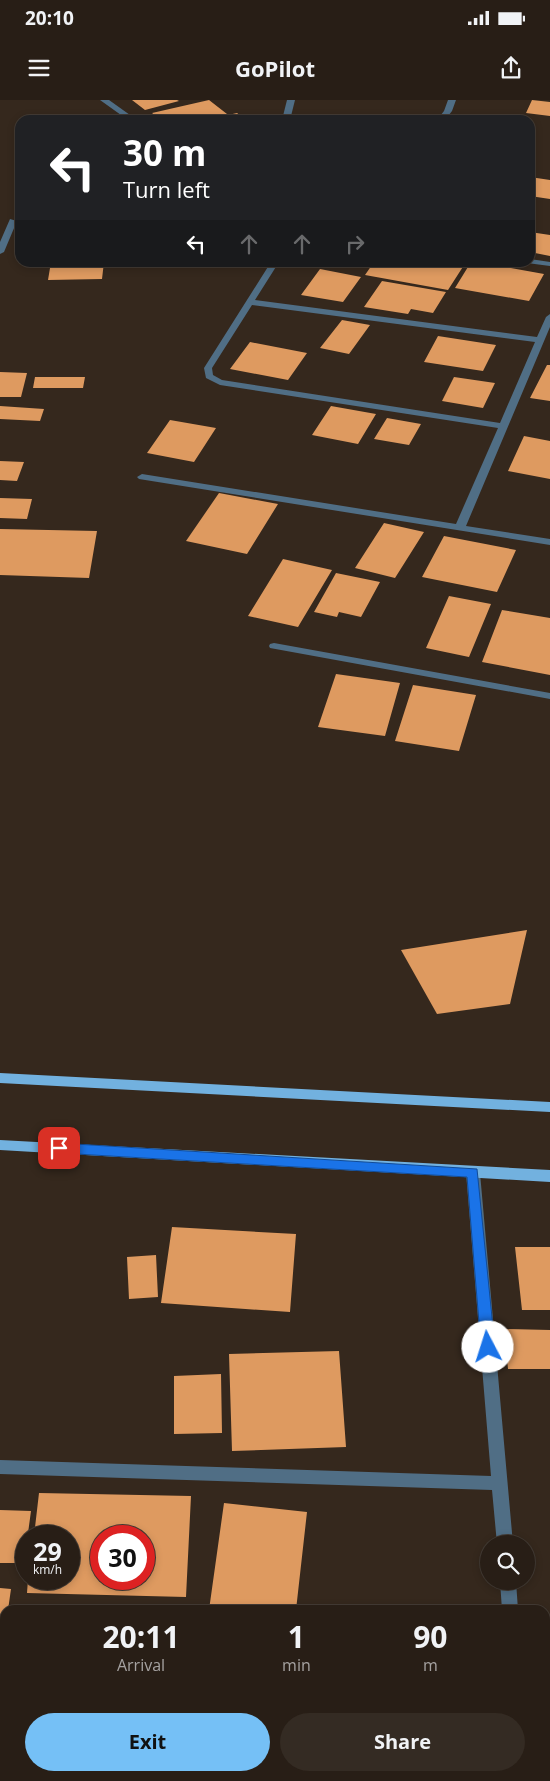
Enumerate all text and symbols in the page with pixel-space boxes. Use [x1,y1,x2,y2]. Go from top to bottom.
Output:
text: 20:10 [25,5,74,31]
text: GoPilot [235,53,315,83]
icon: menu [25,54,53,82]
icon: share [497,54,525,82]
text: 30 m [123,129,206,176]
icon: left [40,135,105,200]
text: Turn left [123,174,210,204]
icon: left [182,230,210,258]
icon: ahead [235,230,263,258]
icon: ahead [288,230,316,258]
icon: right [341,230,369,258]
pin [38,1127,80,1169]
icon: arrive [45,1134,73,1162]
position arrow [461,1320,513,1372]
speed limit sign: 30 [90,1525,155,1590]
text: 29 [33,1534,62,1568]
map controls [480,1535,535,1590]
button: search [480,1535,535,1590]
text: km/h [33,1561,62,1578]
text: 20:11 [102,1616,180,1657]
text: 1 [288,1616,305,1657]
text: 90 [413,1616,448,1657]
text: Arrival [117,1654,165,1676]
text: min [282,1654,311,1676]
text: m [423,1654,438,1676]
button: Exit [25,1713,270,1771]
button: Share [280,1713,525,1771]

